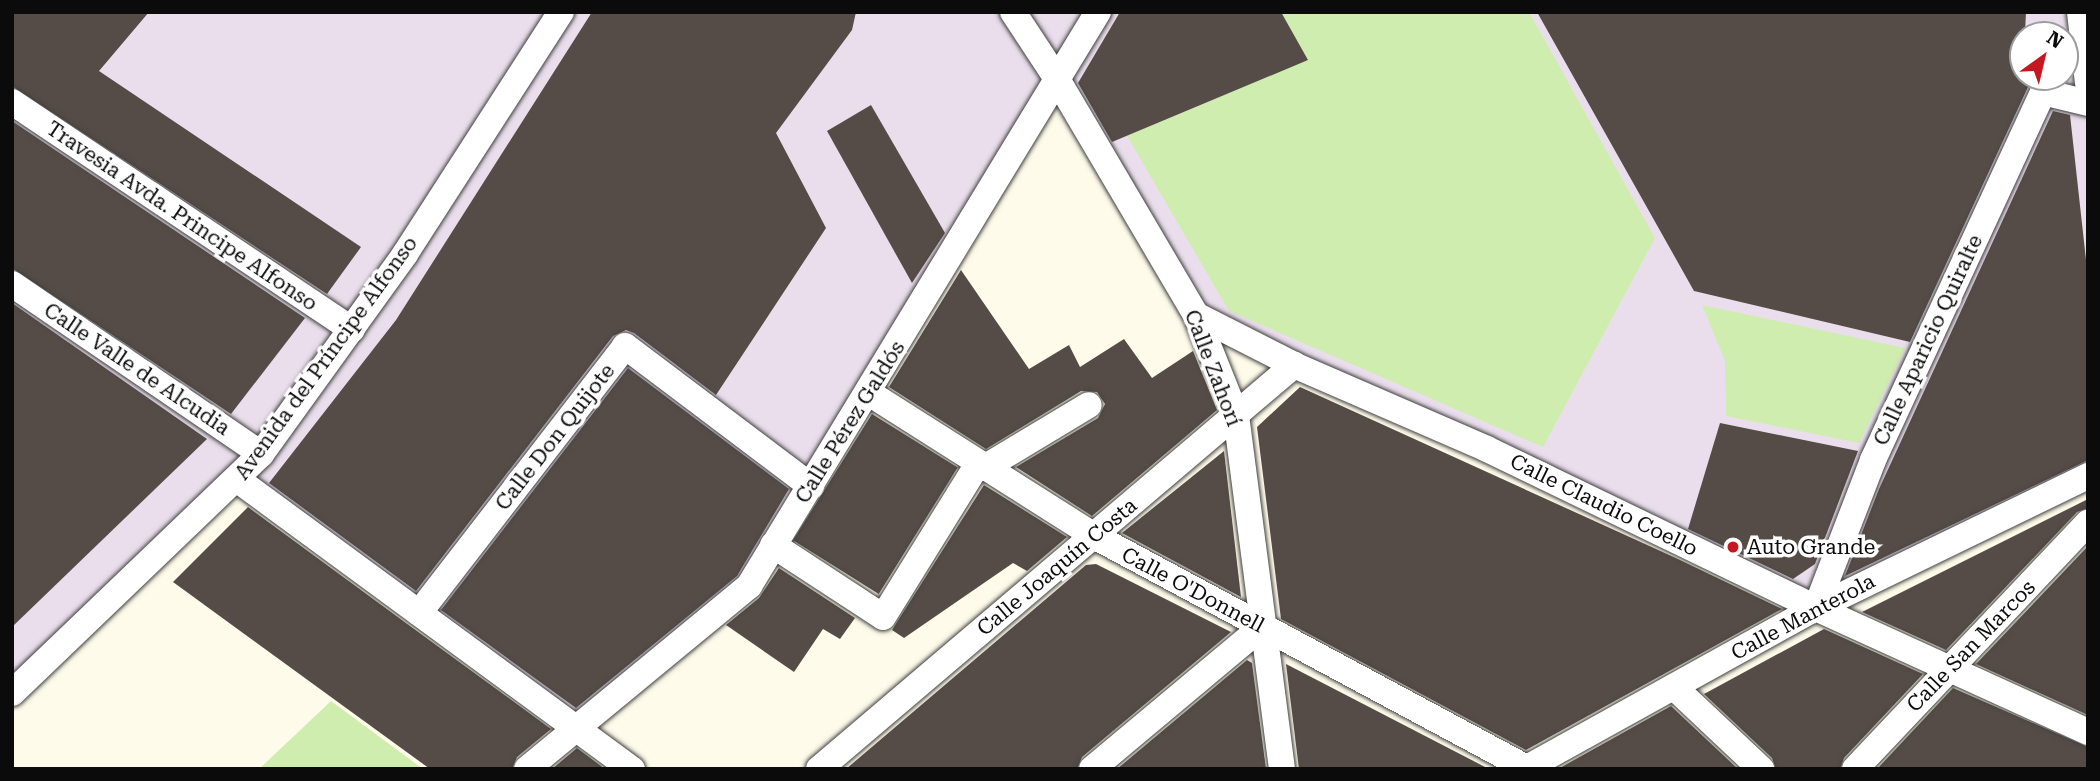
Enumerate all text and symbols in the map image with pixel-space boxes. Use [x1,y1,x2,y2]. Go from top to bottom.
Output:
north arrow [2009,21,2079,91]
text: N [2042,26,2067,53]
street label: Travesia Avda. Principe Alfonso [42,116,322,316]
street label: Avenida del Príncipe Alfonso [229,231,423,485]
street label: Calle Aparicio Quiralte [1868,231,1988,449]
street label: Calle Valle de Alcudia [39,297,235,441]
street label: Calle Zahorí [1179,306,1247,430]
street label: Calle Pérez Galdós [790,336,910,508]
street label: Calle Don Quijote [490,359,620,515]
street label: Calle Claudio Coello [1506,449,1702,561]
street label: Calle Joaquín Costa [972,493,1142,641]
place label: Auto Grande [1747,534,1875,560]
marker: Auto Grande [1725,539,1741,555]
street label: Calle O'Donnell [1117,542,1269,638]
street label: Calle Manterola [1727,568,1879,666]
street label: Calle San Marcos [1902,575,2040,717]

